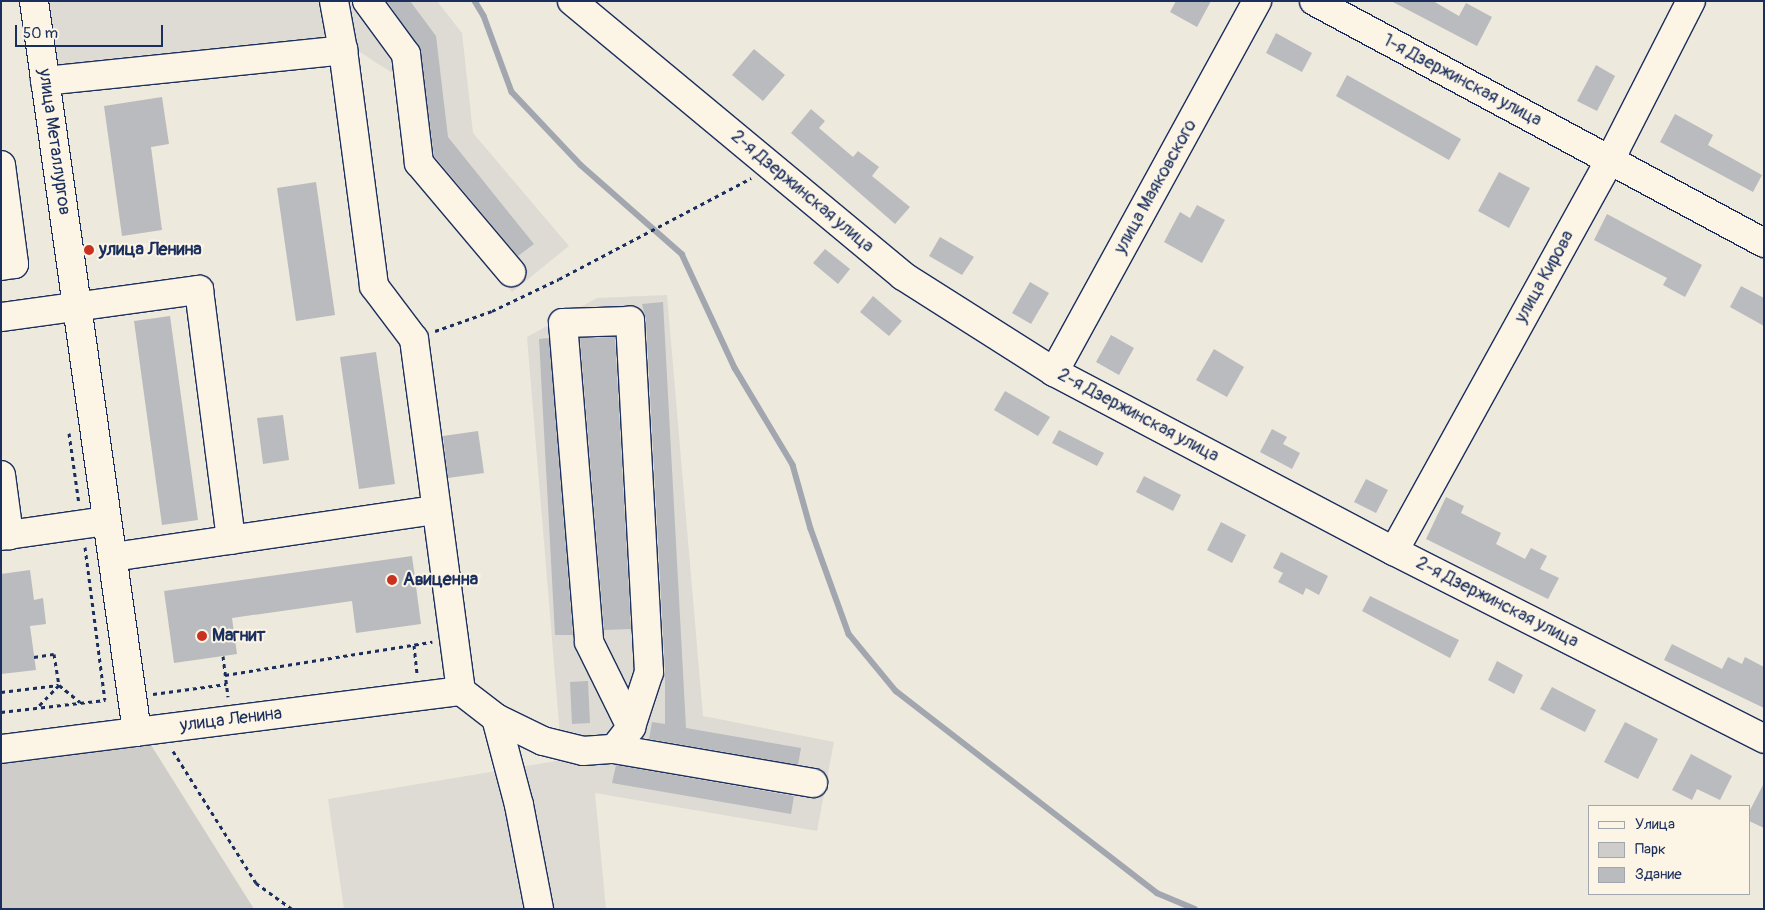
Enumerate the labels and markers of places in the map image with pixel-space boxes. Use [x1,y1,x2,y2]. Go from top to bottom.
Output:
place label: улица Ленина [99,239,202,261]
marker: улица Ленина [83,244,95,256]
place label: Авиценна [403,569,478,591]
marker: Авиценна [385,573,399,587]
place label: Магнит [212,625,265,647]
marker: Магнит [196,630,208,642]

